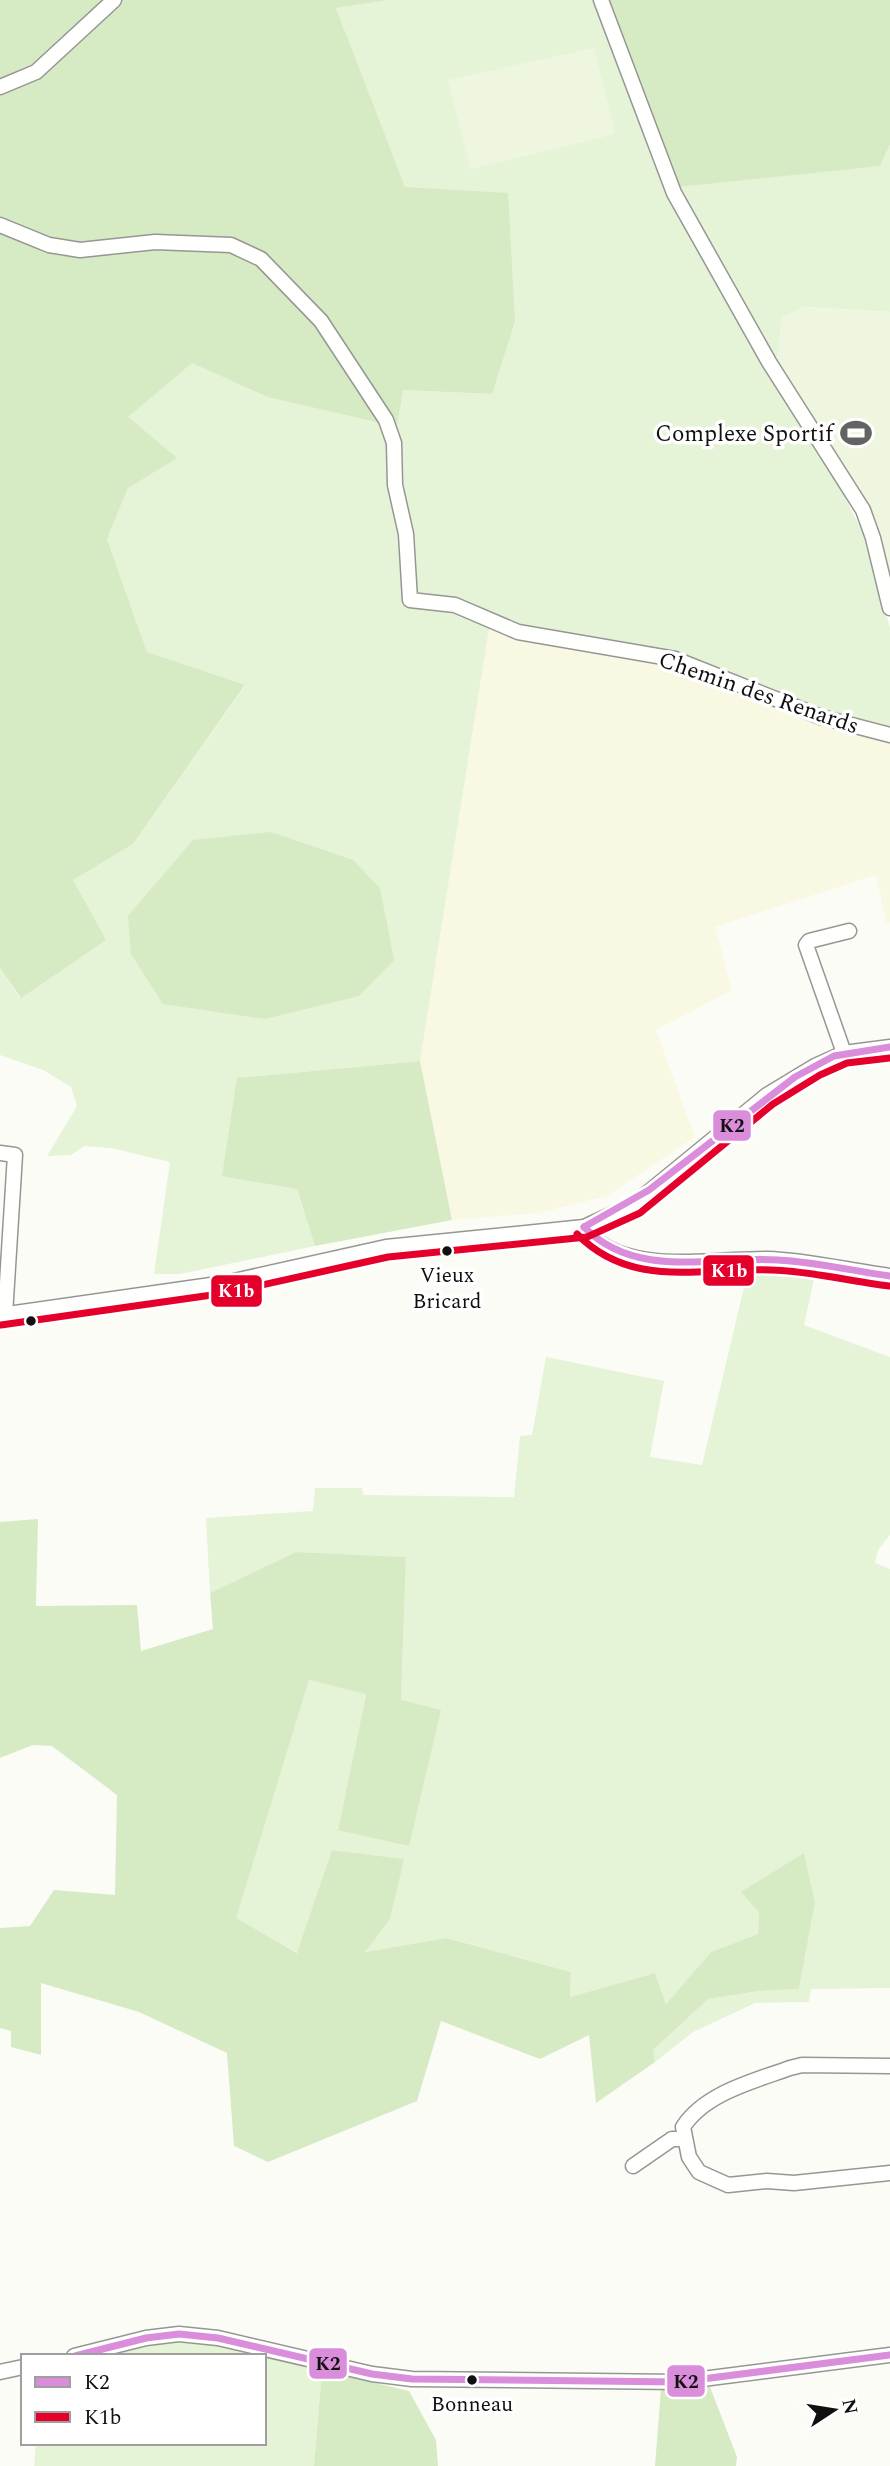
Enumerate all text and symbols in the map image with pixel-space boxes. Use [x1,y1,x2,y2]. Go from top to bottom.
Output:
sports icon: Complexe Sportif [839,416,873,450]
place label: Complexe Sportif [655,417,835,452]
street label: Chemin des Renards [654,643,863,744]
line badge: K2 [712,1109,752,1142]
text: K2 [719,1112,745,1141]
marker: Vieux Bricard [440,1244,454,1258]
line badge: K1b [702,1254,755,1287]
text: K1b [711,1257,747,1286]
place label: Vieux Bricard [412,1260,482,1318]
line badge: K1b [210,1274,263,1308]
text: K1b [218,1277,254,1306]
unlabelled marker [24,1314,38,1328]
line badge: K2 [308,2347,348,2380]
text: K2 [315,2350,341,2379]
legend [21,2354,266,2445]
line badge: K2 [666,2364,706,2398]
text: K2 [84,2367,110,2399]
text: K2 [673,2368,699,2397]
marker: Bonneau [465,2373,479,2387]
north arrow [799,2375,869,2445]
place label: Bonneau [431,2389,513,2421]
text: N [833,2396,865,2417]
text: K1b [84,2402,121,2434]

